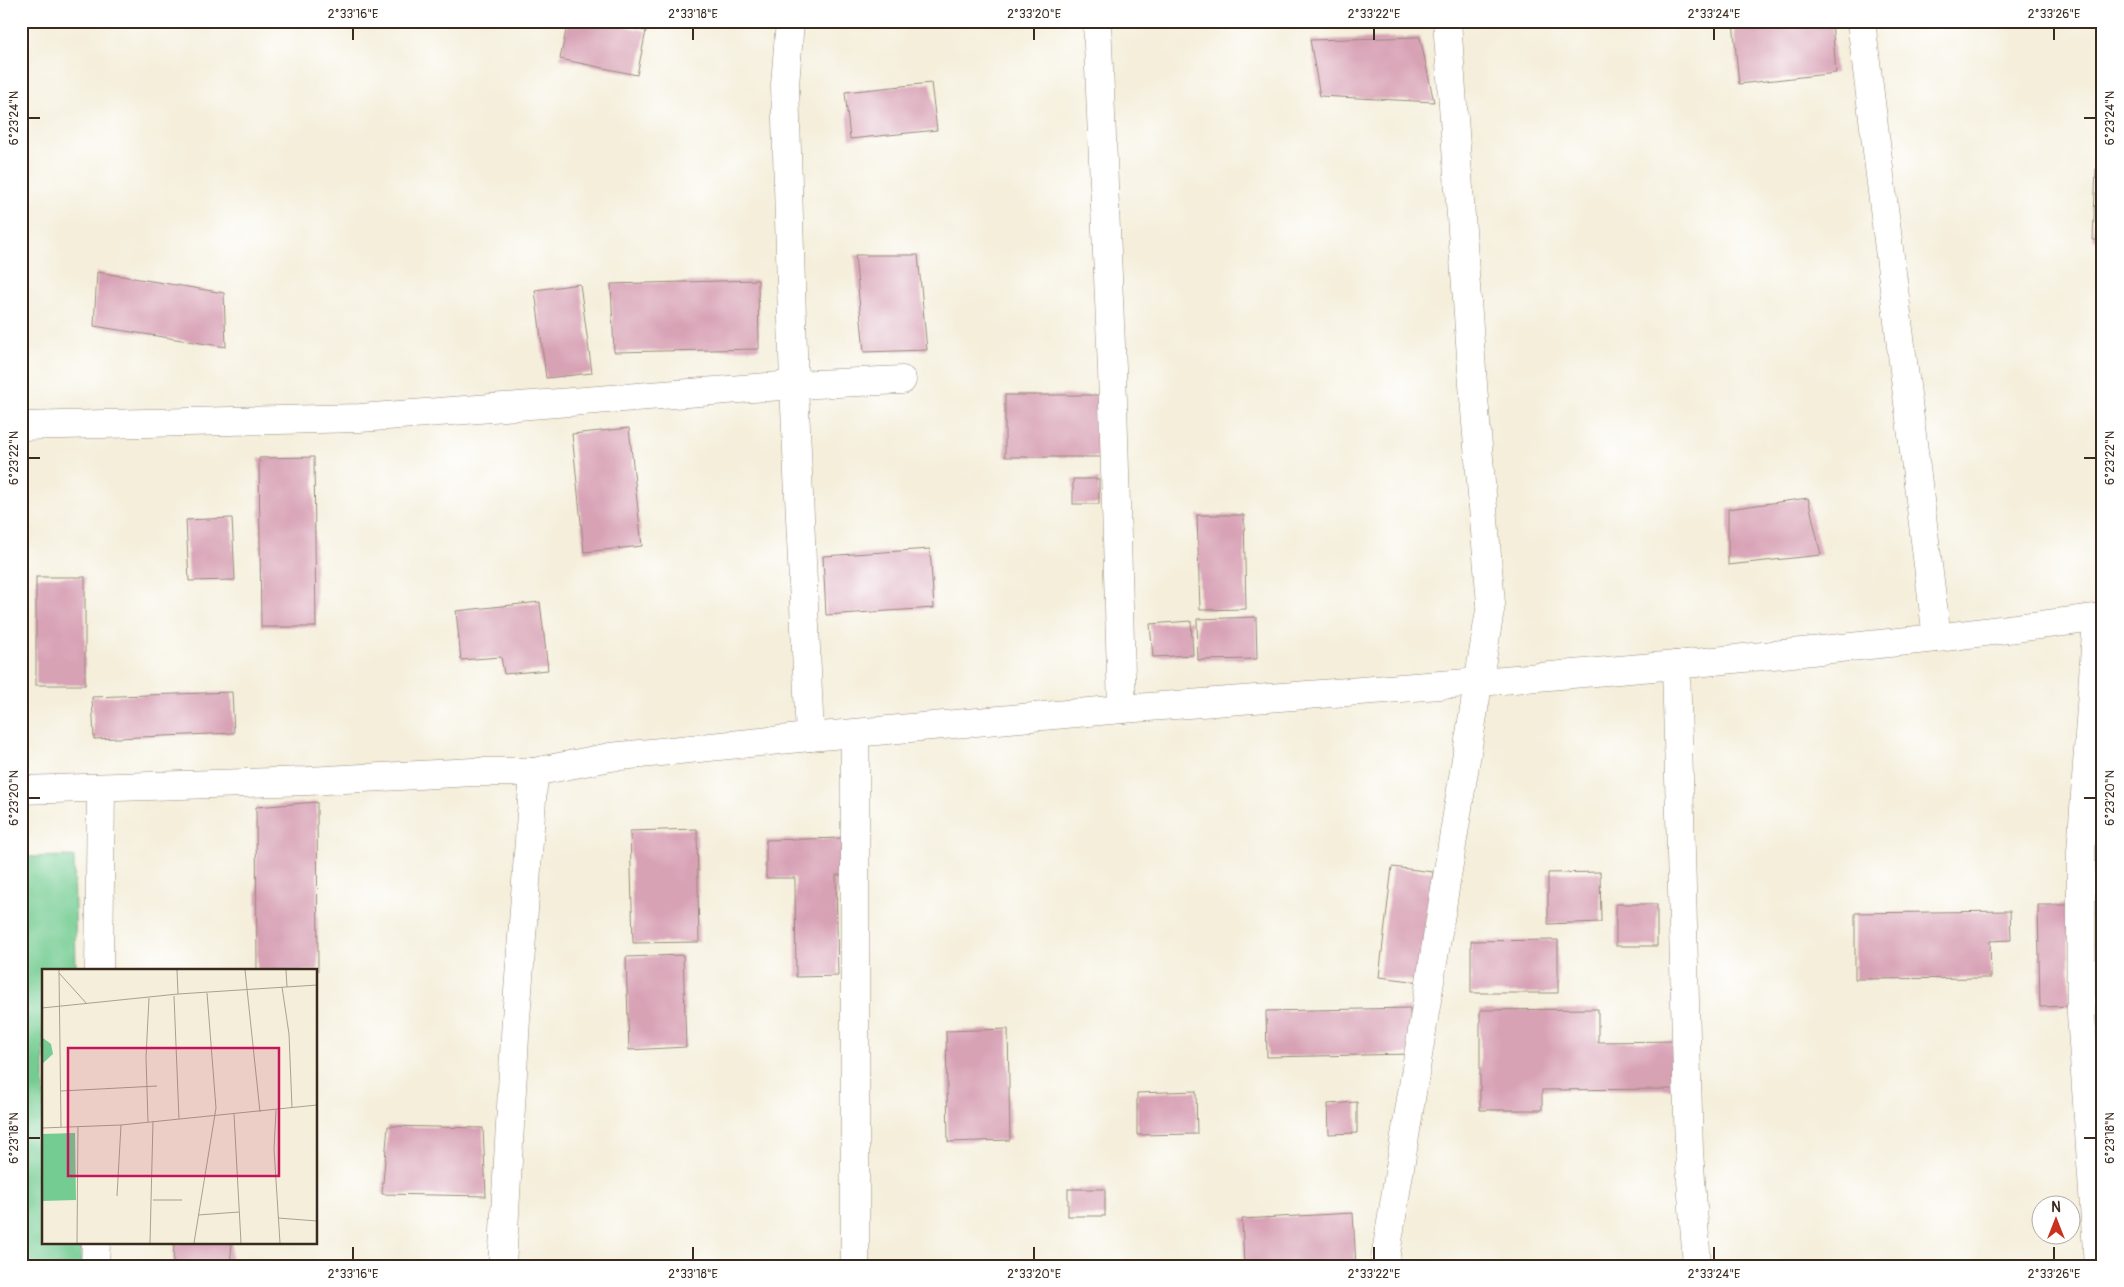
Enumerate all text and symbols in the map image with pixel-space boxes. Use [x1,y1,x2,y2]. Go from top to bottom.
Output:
text: 2°33'16"E [328,7,378,22]
text: 2°33'18"E [668,7,718,22]
text: 2°33'20"E [1007,7,1061,22]
text: 2°33'22"E [1348,7,1400,22]
text: 2°33'24"E [1688,7,1740,22]
text: 2°33'26"E [2028,7,2080,22]
text: 6°23'24"N [7,91,22,145]
text: 6°23'24"N [2103,91,2118,145]
text: 6°23'22"N [7,431,22,485]
text: 6°23'22"N [2103,431,2118,485]
text: 6°23'20"N [7,770,22,826]
text: 6°23'20"N [2103,770,2118,826]
inset map [42,969,318,1244]
text: 6°23'18"N [7,1112,22,1164]
text: 6°23'18"N [2103,1112,2118,1164]
north arrow [2032,1194,2082,1244]
text: N [2051,1199,2061,1216]
text: 2°33'16"E [328,1267,378,1282]
text: 2°33'18"E [668,1267,718,1282]
text: 2°33'20"E [1007,1267,1061,1282]
text: 2°33'22"E [1348,1267,1400,1282]
text: 2°33'24"E [1688,1267,1740,1282]
text: 2°33'26"E [2028,1267,2080,1282]

